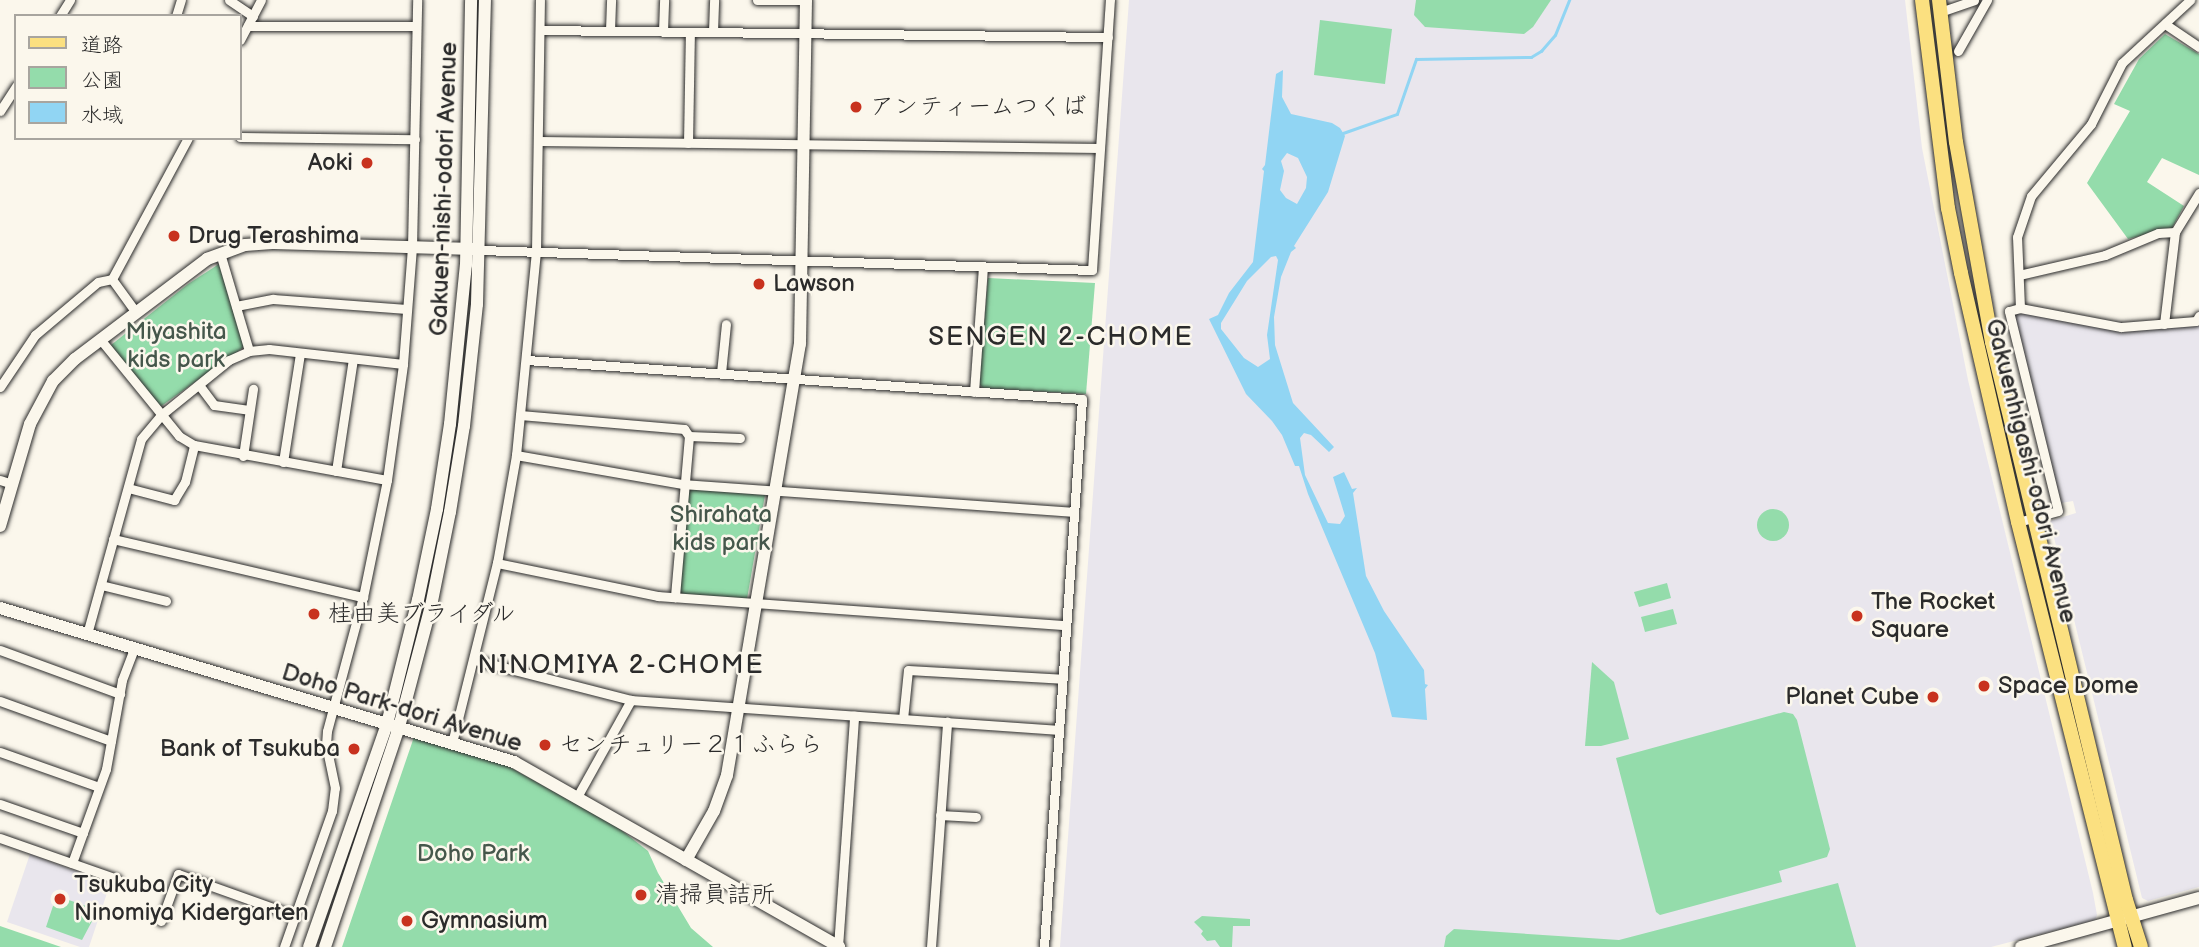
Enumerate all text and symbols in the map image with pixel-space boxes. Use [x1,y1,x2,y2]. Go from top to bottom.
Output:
legend [14,14,242,140]
text: 道路 [81,33,123,58]
street label: Gakuen-nishi-odori Avenue [424,42,464,336]
text: 公園 [81,68,123,93]
place label: アンティームつくば [870,93,1086,121]
marker: アンティームつくば [848,99,864,115]
text: 水域 [81,103,123,128]
place label: Aoki [308,149,353,177]
marker: Aoki [359,155,375,171]
place label: Drug Terashima [188,222,360,250]
marker: Drug Terashima [166,228,182,244]
place label: Lawson [773,270,855,298]
marker: Lawson [751,276,767,292]
street label: Gakuenhigashi-odori Avenue [1979,316,2083,626]
park label: Miyashita kids park [125,318,227,374]
district label: SENGEN 2-CHOME [930,322,1192,354]
park label: Shirahata kids park [670,501,772,557]
place label: The Rocket Square [1871,588,1995,644]
place label: 桂由美ブライダル [328,600,520,628]
marker: 桂由美ブライダル [306,606,322,622]
marker: The Rocket Square [1849,608,1865,624]
district label: NINOMIYA 2-CHOME [479,650,763,682]
street label: Doho Park-dori Avenue [278,658,526,758]
place label: Space Dome [1998,672,2138,700]
marker: Space Dome [1976,678,1992,694]
place label: Planet Cube [1785,683,1919,711]
marker: Planet Cube [1925,689,1941,705]
place label: センチュリー２１ふらら [559,731,823,759]
place label: Bank of Tsukuba [159,735,340,763]
marker: センチュリー２１ふらら [537,737,553,753]
marker: Bank of Tsukuba [346,741,362,757]
park label: Doho Park [417,840,529,868]
place label: Tsukuba City Ninomiya Kidergarten [74,871,309,927]
place label: 清掃員詰所 [655,881,775,909]
marker: 清掃員詰所 [633,887,649,903]
marker: Tsukuba City Ninomiya Kidergarten [52,891,68,907]
place label: Gymnasium [421,907,548,935]
marker: Gymnasium [399,913,415,929]

